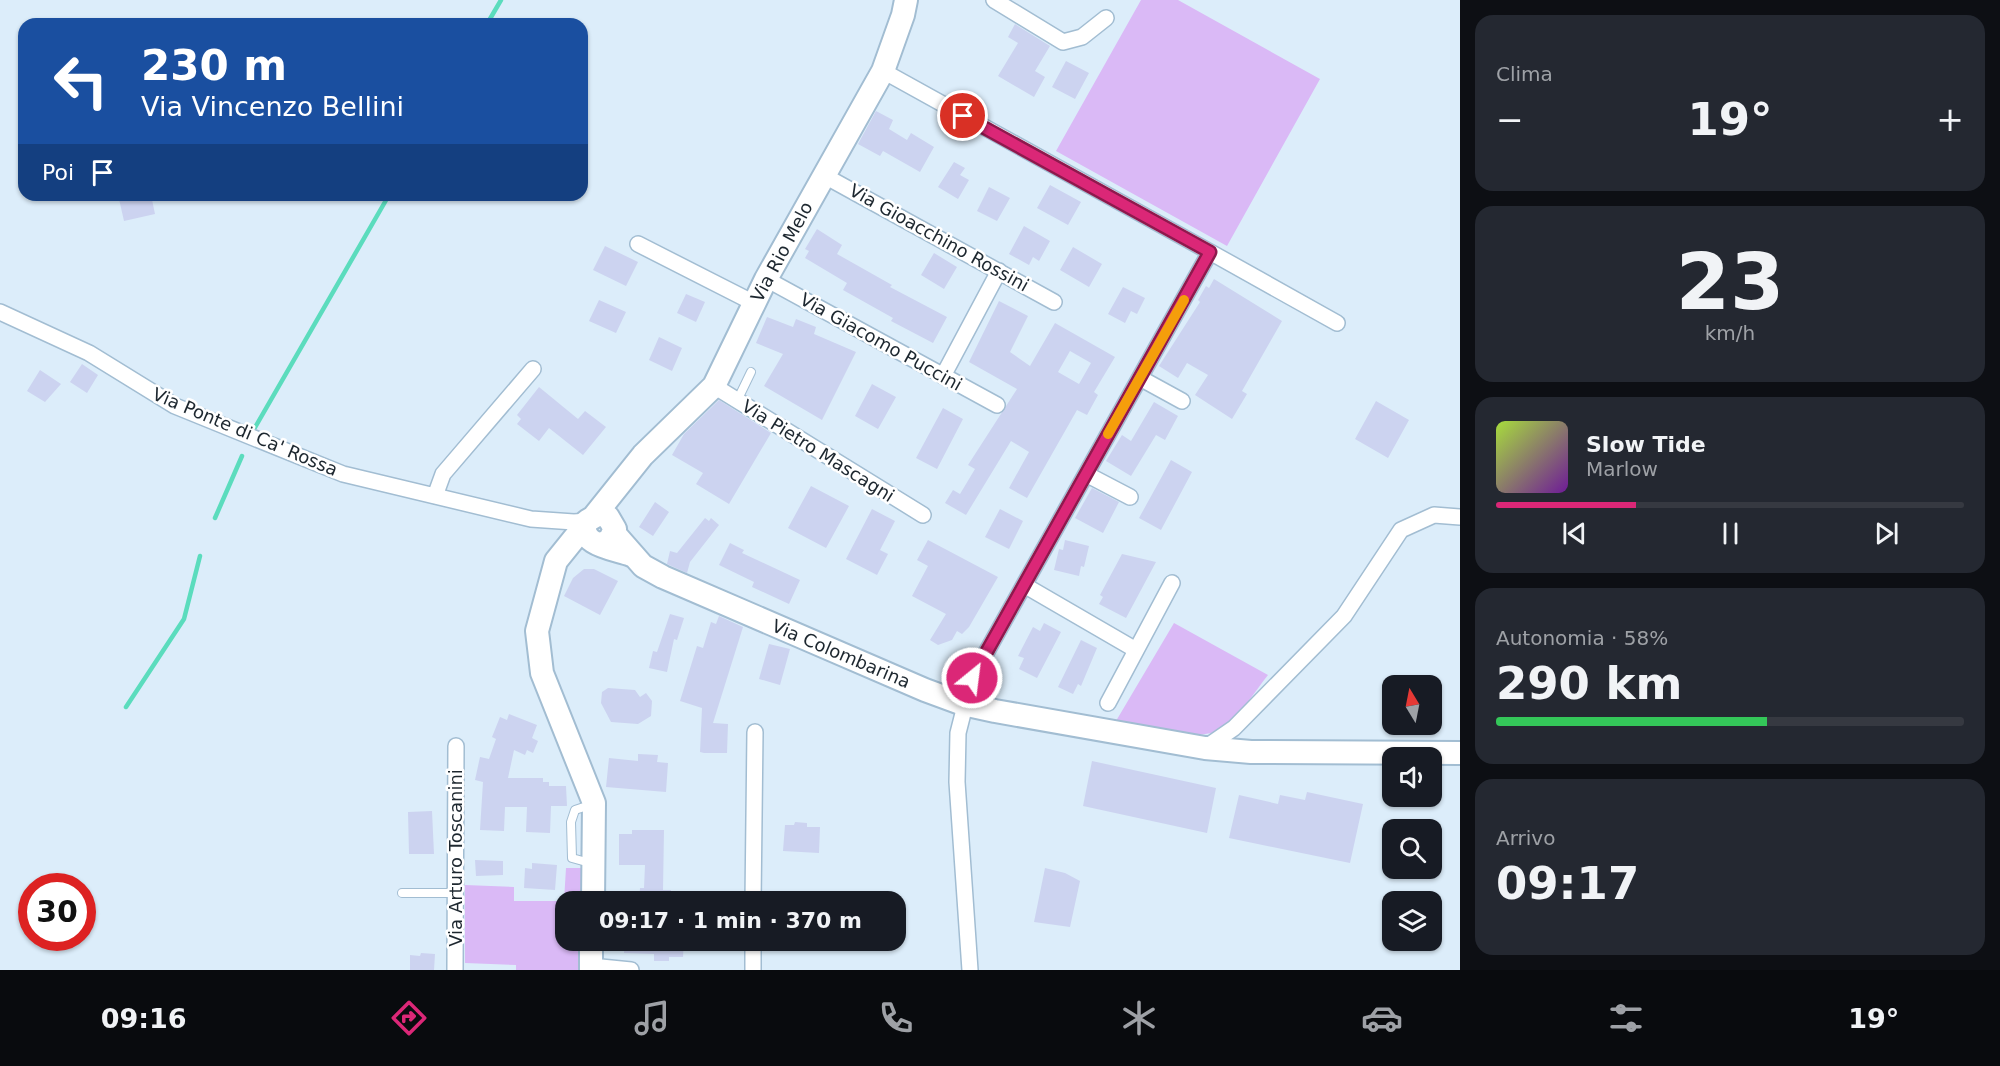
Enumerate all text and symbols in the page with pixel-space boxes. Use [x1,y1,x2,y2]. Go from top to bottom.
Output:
text: 230 m [141,41,287,90]
icon: left [42,42,120,120]
text: Clima [1496,62,1553,86]
pin [937,90,988,141]
text: Via Vincenzo Bellini [141,91,404,122]
text: 19° [1687,93,1773,146]
icon: arrive [946,99,979,132]
text: − [1496,100,1524,139]
text: + [1936,100,1964,139]
icon: arrive [86,156,119,189]
text: Poi [42,160,74,185]
street label: Via Gioacchino Rossini [846,179,1033,296]
street label: Via Rio Melo [746,198,817,305]
text: 23 [1676,237,1784,327]
street label: Via Giacomo Puccini [797,288,966,395]
text: km/h [1705,321,1755,345]
street label: Via Ponte di Ca' Rossa [149,383,341,480]
street label: Via Pietro Mascagni [738,395,898,506]
text: Slow Tide [1586,432,1706,457]
text: Marlow [1586,457,1658,481]
icon: previous [1558,517,1591,550]
icon: pause [1714,517,1747,550]
icon: next [1870,517,1903,550]
street label: Via Colombarina [769,615,913,692]
text: Autonomia · 58% [1496,626,1668,650]
position arrow [940,646,1004,710]
text: 290 km [1496,657,1682,710]
north arrow [1382,675,1442,735]
map controls [1382,675,1442,951]
button: sound [1382,747,1442,807]
street label: Via Arturo Toscanini [445,769,466,947]
button: search [1382,819,1442,879]
text: Arrivo [1496,826,1555,850]
text: 09:17 [1496,857,1639,910]
speed limit sign: 30 [18,873,96,951]
button: layers [1382,891,1442,951]
text: 09:17 · 1 min · 370 m [599,908,862,933]
icon: directions [388,997,430,1039]
icon: music [631,997,673,1039]
icon: phone [875,997,917,1039]
icon: climate [1118,997,1160,1039]
icon: car [1361,997,1403,1039]
icon: filters [1605,997,1647,1039]
text: 09:16 [101,1003,187,1034]
text: 19° [1848,1003,1899,1034]

